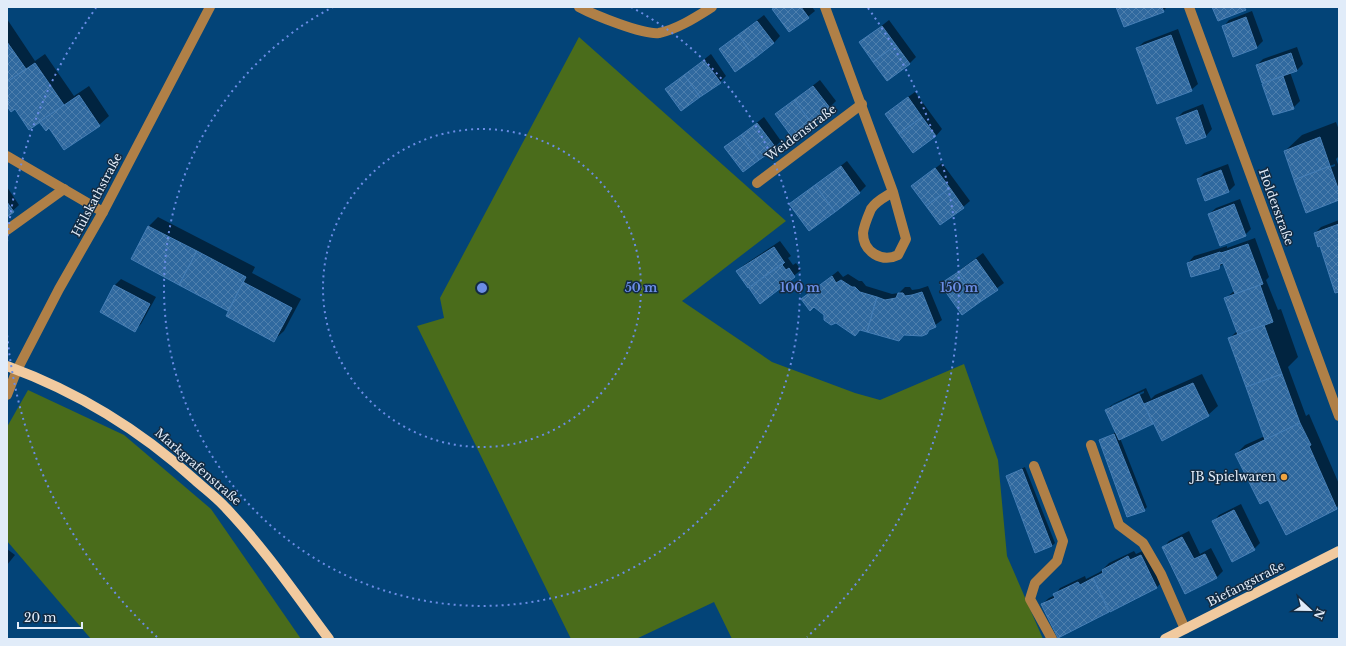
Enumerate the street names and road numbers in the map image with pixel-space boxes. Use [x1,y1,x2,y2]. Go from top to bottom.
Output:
street label: Weidenstraße [762,101,839,165]
street label: Hülskathstraße [68,150,125,239]
street label: Holderstraße [1256,166,1297,247]
street label: Markgrafenstraße [152,425,245,508]
street label: Biefangstraße [1205,558,1287,609]

